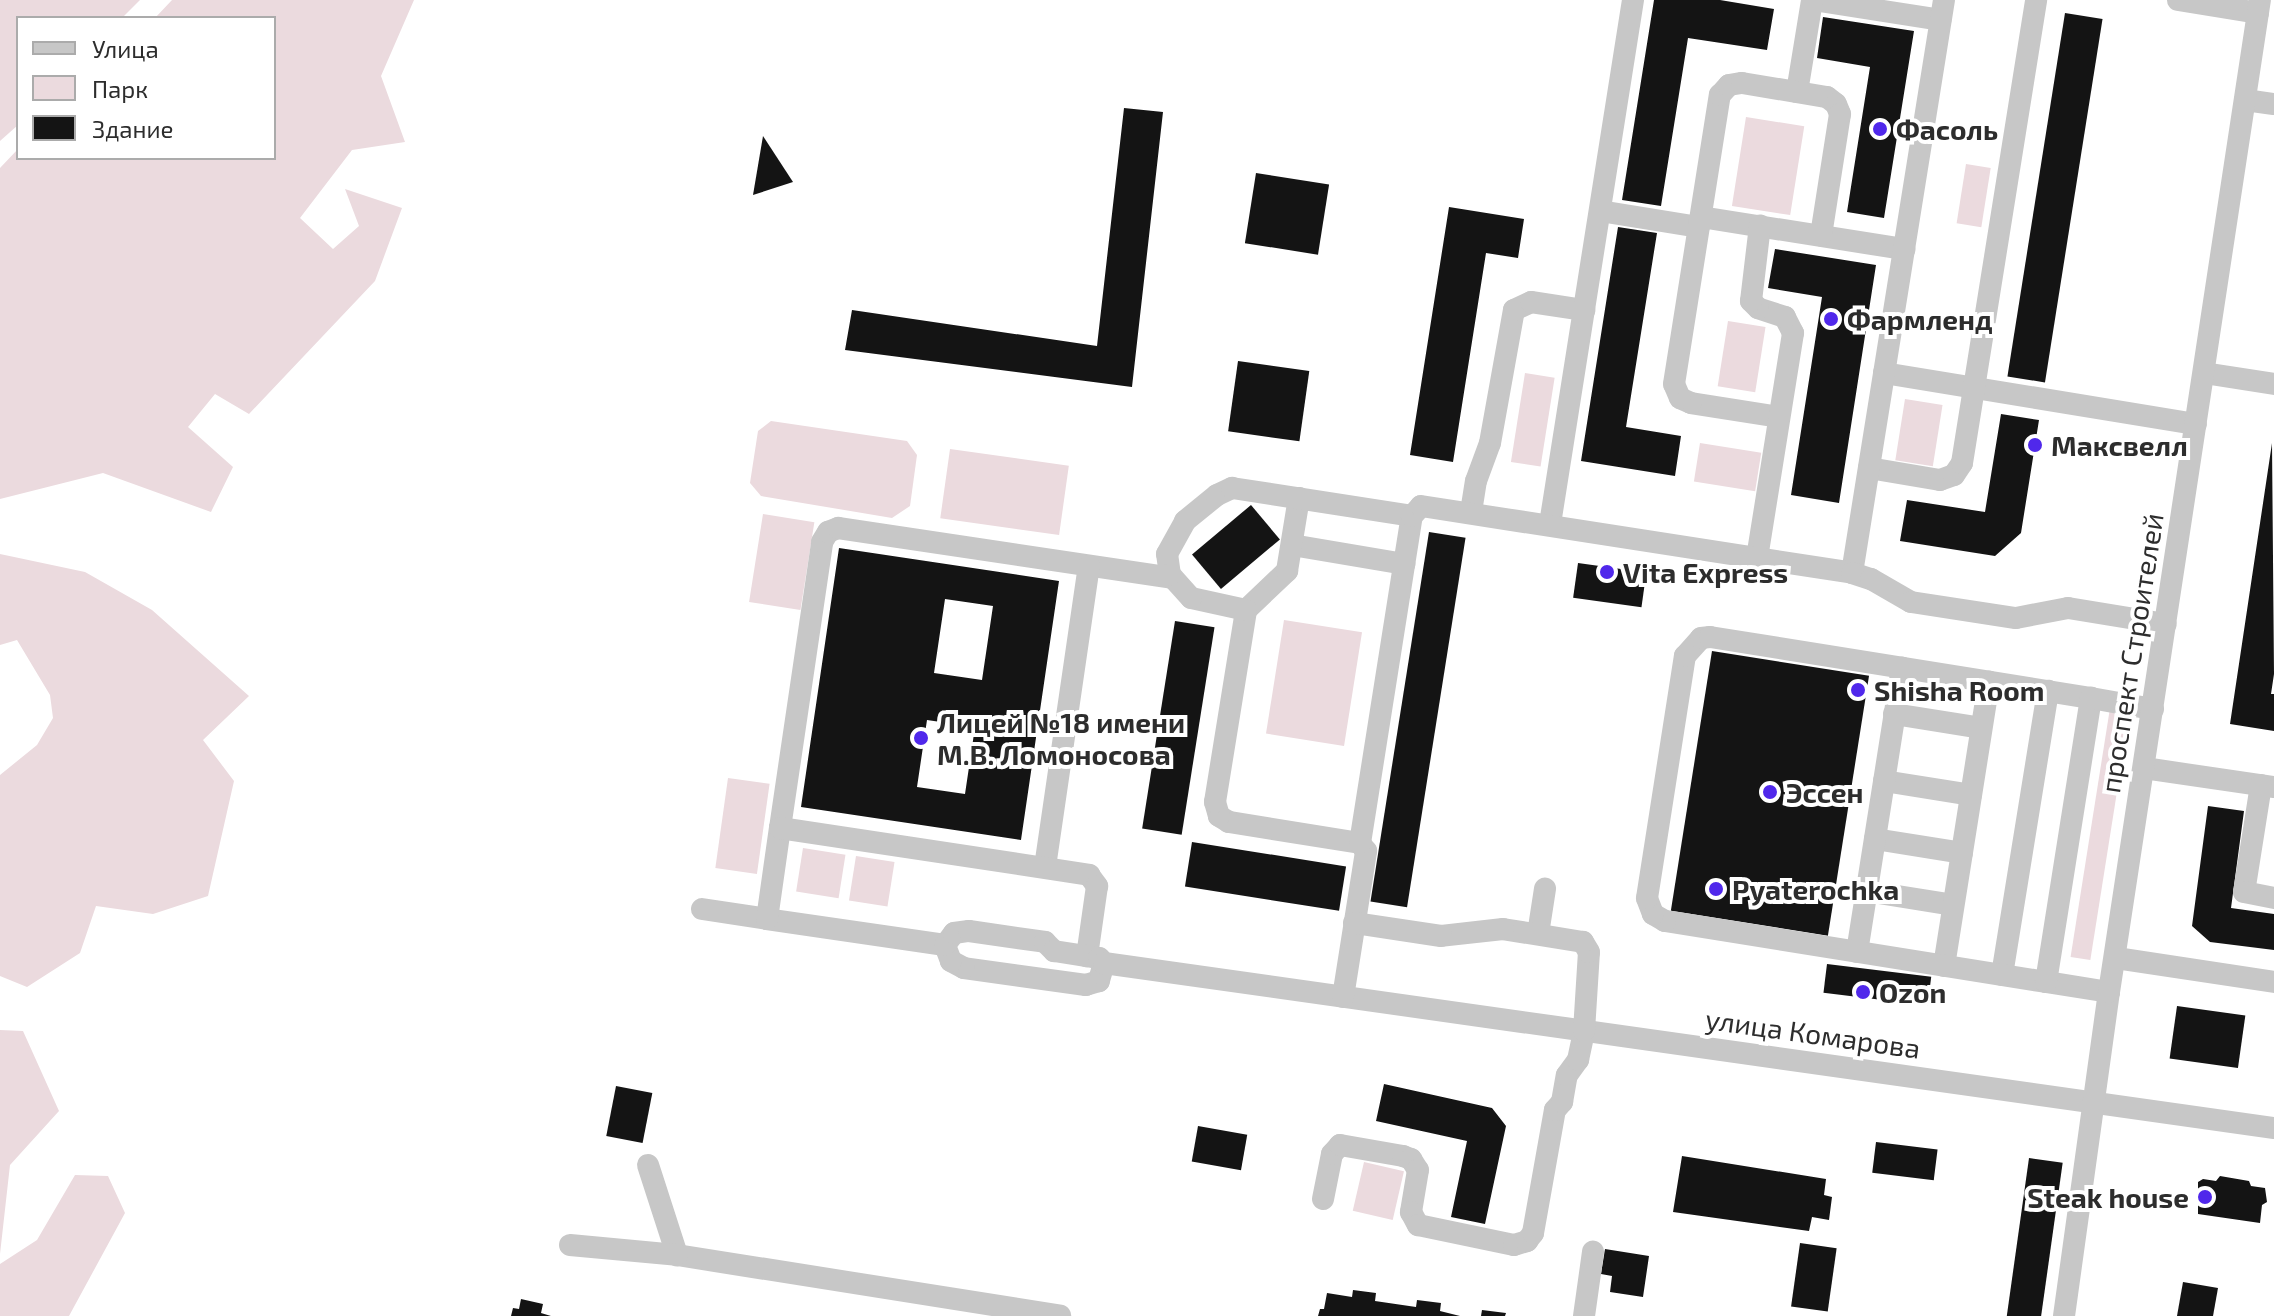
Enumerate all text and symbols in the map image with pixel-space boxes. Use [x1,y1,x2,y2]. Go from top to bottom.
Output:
legend [16,16,276,160]
text: Улица [92,34,159,63]
text: Парк [92,74,148,103]
place label: Фасоль [1896,112,1998,146]
text: Здание [92,114,174,143]
marker: Фасоль [1871,120,1889,138]
place label: Фармленд [1847,302,1993,336]
marker: Фармленд [1822,310,1840,328]
place label: Максвелл [2051,428,2188,462]
marker: Максвелл [2026,436,2044,454]
street label: проспект Строителей [2092,511,2170,795]
place label: Vita Express [1623,555,1788,589]
marker: Vita Express [1598,563,1616,581]
place label: Shisha Room [1874,673,2044,707]
marker: Shisha Room [1849,681,1867,699]
place label: Лицей №18 имени М.В. Ломоносова [937,705,1185,771]
marker: Лицей №18 имени М.В. Ломоносова [912,729,930,747]
place label: Эссен [1786,775,1863,809]
marker: Эссен [1761,783,1779,801]
place label: Pyaterochka [1732,872,1899,906]
marker: Pyaterochka [1707,880,1725,898]
place label: Ozon [1879,975,1946,1009]
marker: Ozon [1854,983,1872,1001]
street label: улица Комарова [1703,1001,1923,1065]
place label: Steak house [2027,1180,2189,1214]
marker: Steak house [2196,1188,2214,1206]

